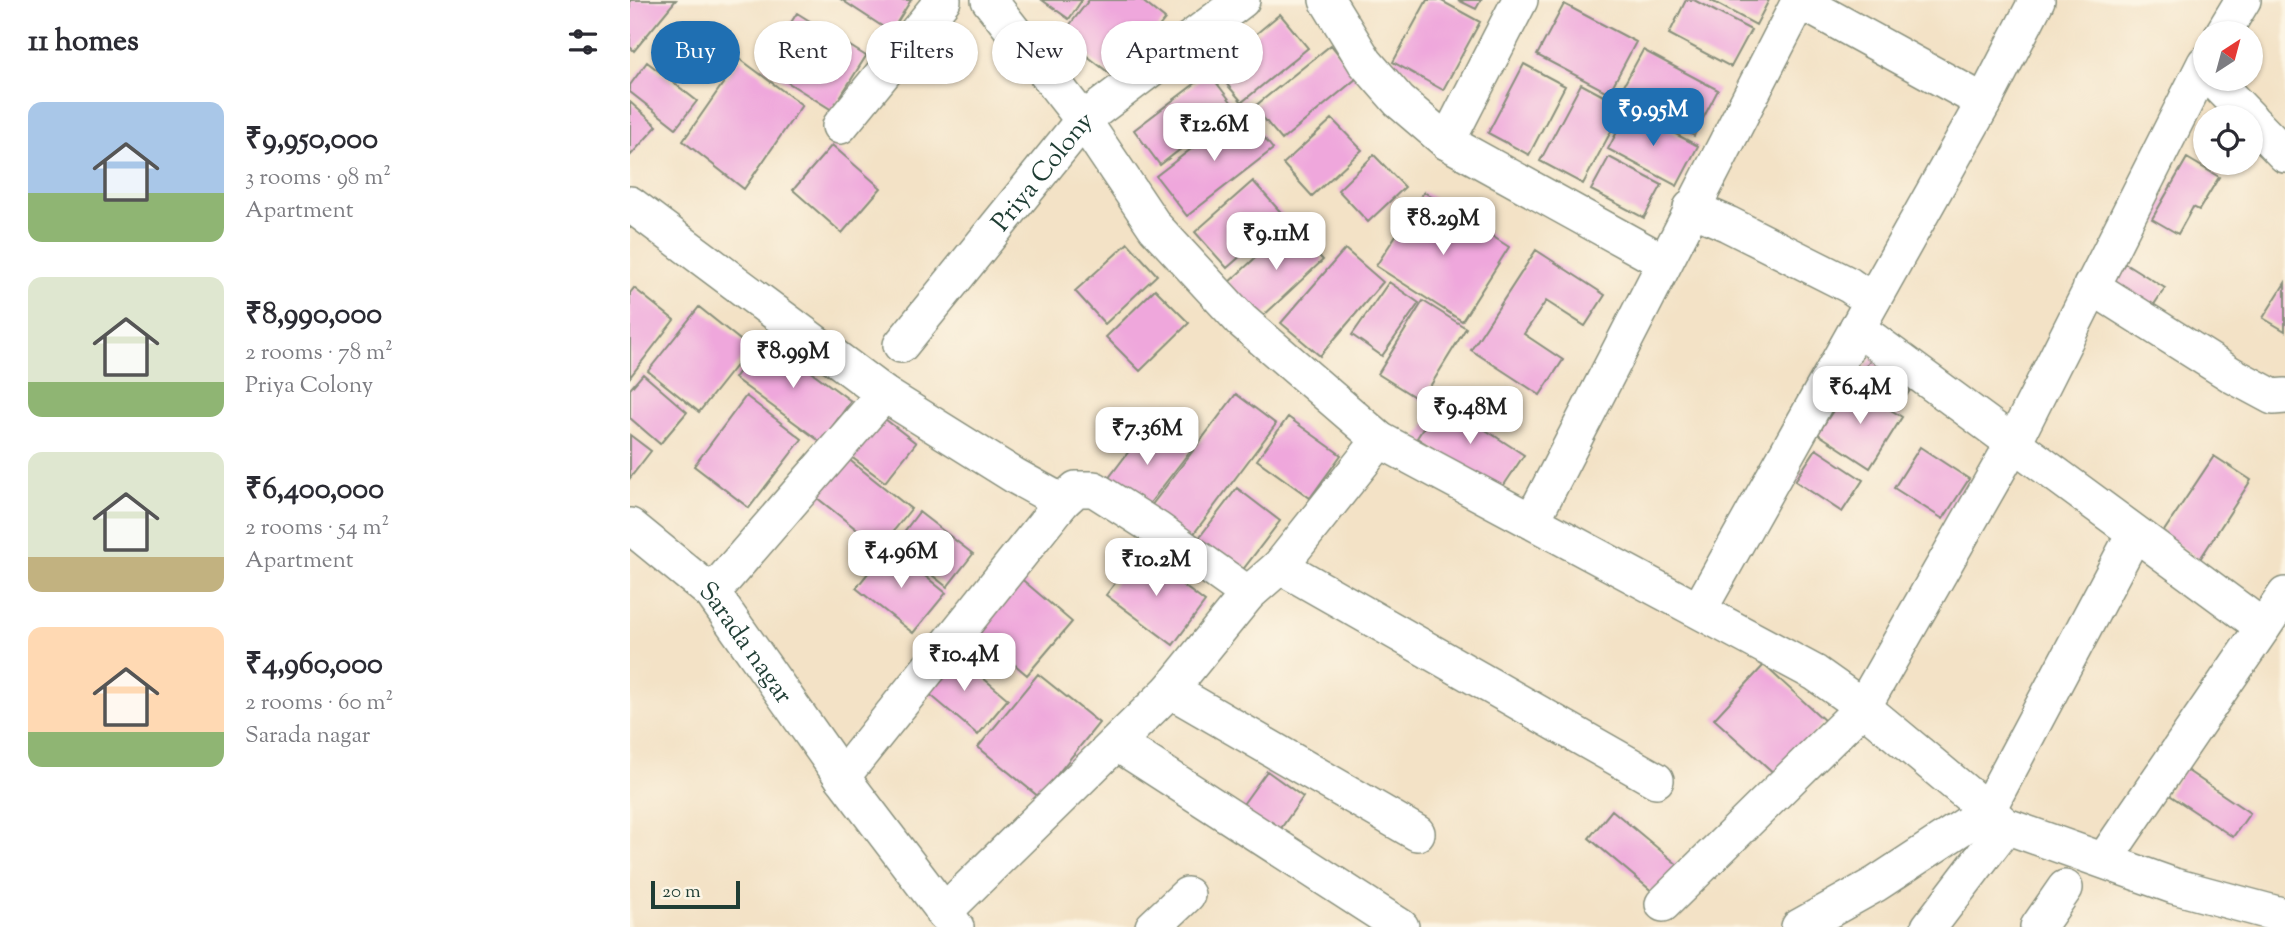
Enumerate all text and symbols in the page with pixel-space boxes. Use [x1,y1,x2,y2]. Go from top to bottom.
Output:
text: 11 homes [28,21,139,64]
chip: Buy [651,21,740,84]
chip: Rent [754,21,852,84]
chip: Filters [866,21,978,84]
chip: New [992,21,1087,84]
chip: Apartment [1101,21,1263,84]
north arrow [2193,21,2263,91]
map controls [2193,21,2263,175]
icon: filters [564,23,602,61]
pin: ₹9.95M [1596,88,1710,148]
text: ₹9.95M [1618,94,1688,127]
street label: Priya Colony [984,103,1101,240]
pin: ₹12.6M [1157,104,1271,163]
button: locate [2193,105,2263,175]
text: ₹12.6M [1179,109,1249,142]
text: ₹9,950,000 [245,119,378,162]
icon: home [84,130,168,214]
text: 3 rooms · 98 m² [245,162,391,195]
text: Apartment [245,195,354,228]
pin: ₹8.29M [1386,198,1500,257]
text: ₹8.29M [1406,203,1480,236]
pin: ₹9.11M [1219,212,1333,272]
text: ₹9.11M [1243,218,1309,251]
text: ₹8,990,000 [245,294,382,337]
icon: home [84,305,168,389]
pin: ₹8.99M [736,330,850,390]
text: ₹8.99M [756,336,830,369]
text: 2 rooms · 78 m² [245,337,393,370]
pin: ₹6.4M [1811,366,1909,426]
text: Priya Colony [245,370,373,403]
text: ₹6.4M [1829,372,1891,405]
pin: ₹9.48M [1413,386,1527,446]
text: ₹9.48M [1433,392,1507,425]
pin: ₹7.36M [1090,407,1204,467]
text: ₹7.36M [1111,413,1183,446]
text: ₹6,400,000 [245,469,384,512]
icon: home [84,480,168,564]
text: 2 rooms · 54 m² [245,512,389,545]
pin: ₹4.96M [844,530,958,590]
text: ₹4.96M [864,536,938,569]
pin: ₹10.2M [1099,538,1213,598]
text: ₹10.2M [1121,544,1191,577]
text: Apartment [245,545,354,578]
street label: Sarada nagar [690,574,801,712]
pin: ₹10.4M [907,634,1021,693]
text: ₹10.4M [929,639,999,672]
text: ₹4,960,000 [245,644,383,687]
icon: home [84,655,168,739]
text: 2 rooms · 60 m² [245,687,393,720]
text: Sarada nagar [245,720,370,753]
scale bar [651,878,740,910]
text: 20 m [662,879,701,906]

